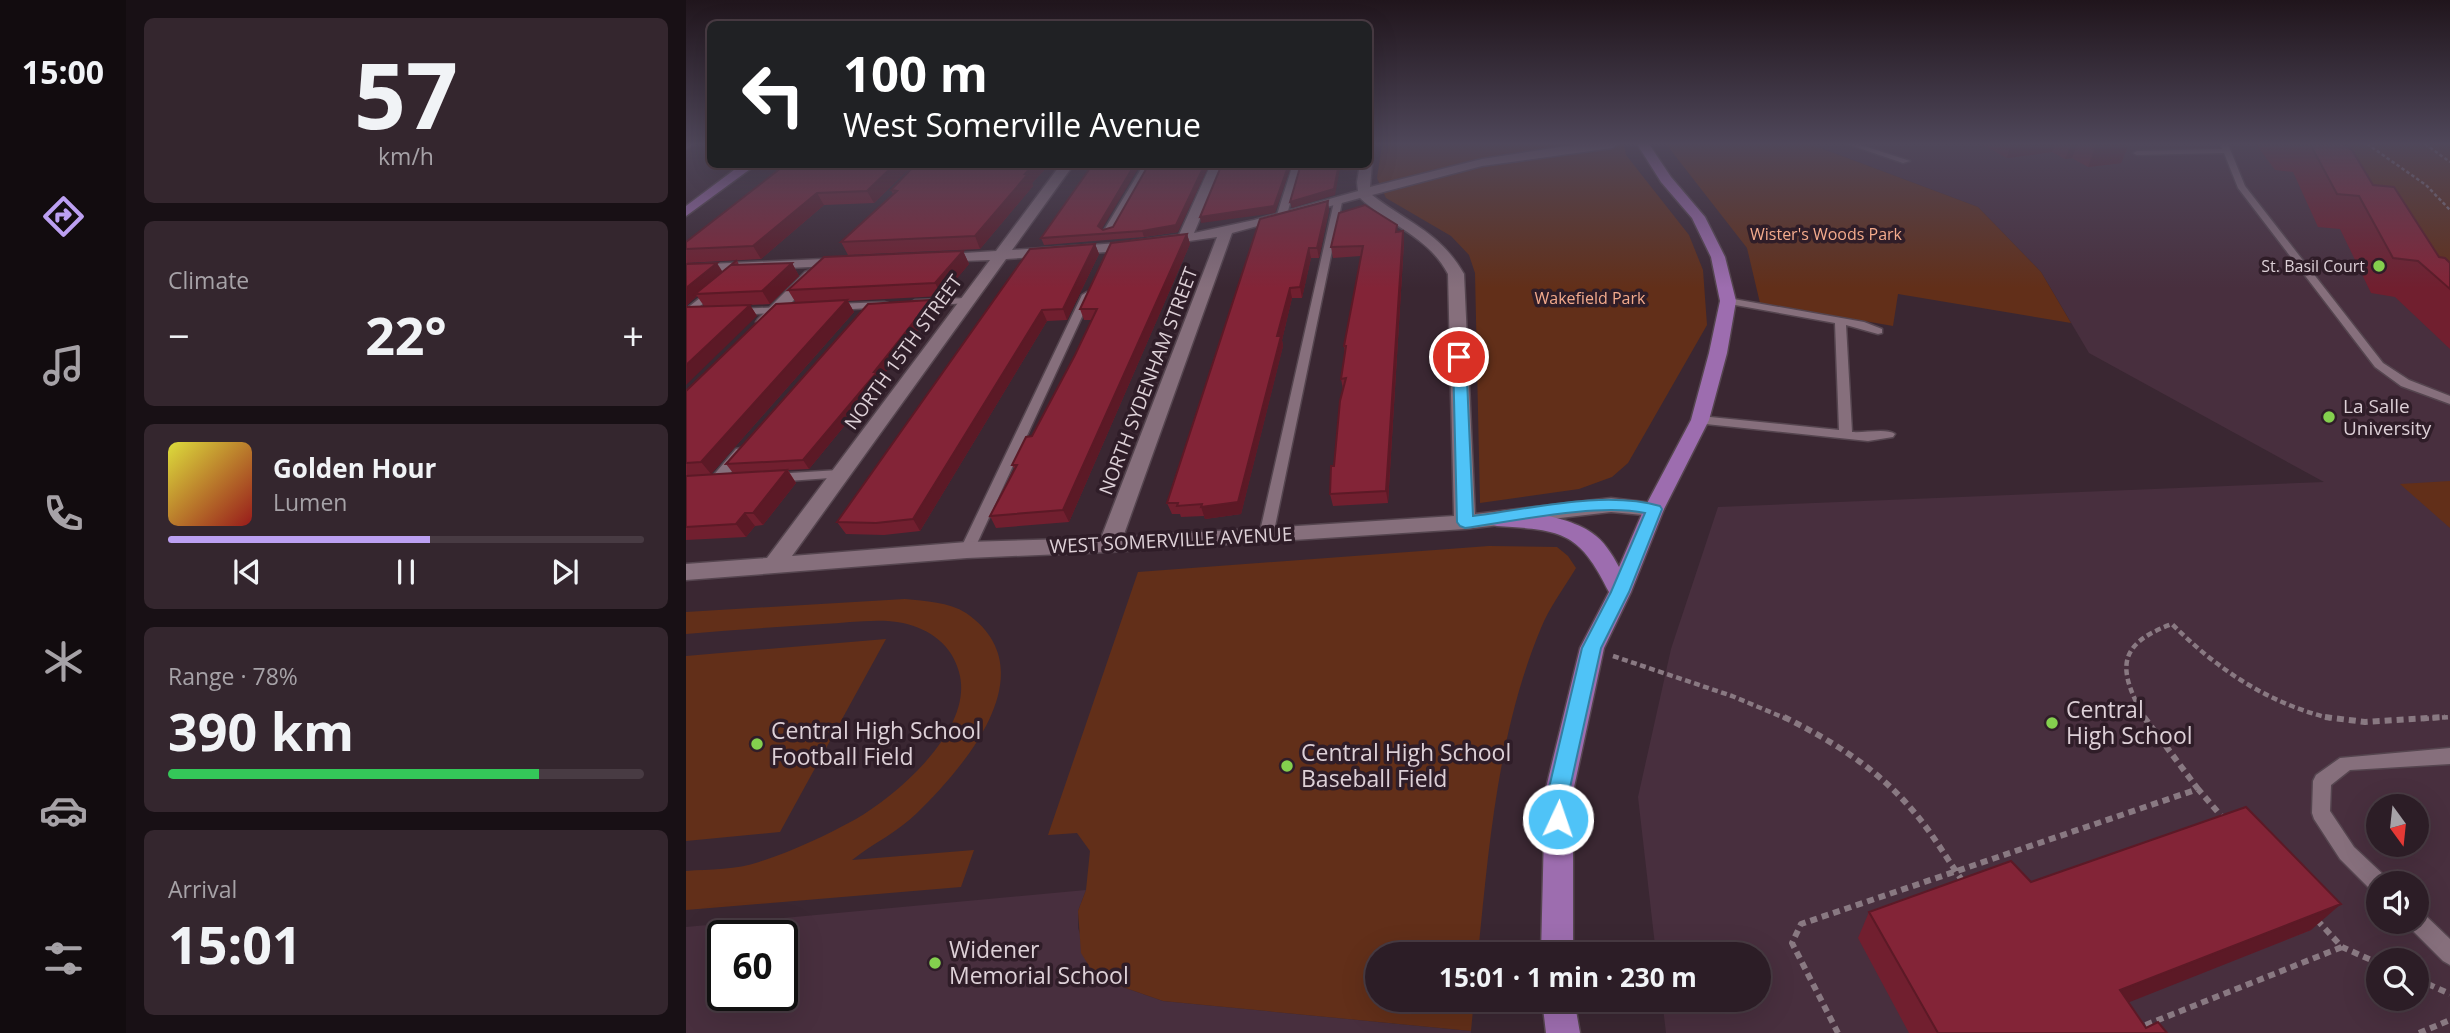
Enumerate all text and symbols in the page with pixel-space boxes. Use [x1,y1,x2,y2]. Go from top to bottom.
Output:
text: 57 [354,32,458,156]
text: 100 m [843,40,988,106]
icon: left [728,49,819,140]
text: 15:00 [22,50,104,93]
text: West Somerville Avenue [843,103,1201,146]
text: km/h [378,140,434,172]
icon: directions [39,192,88,241]
park label: Wister's Woods Park [1750,223,1903,245]
place label: St. Basil Court [2261,255,2365,277]
marker: St. Basil Court [2371,258,2387,274]
street label: NORTH SYDENHAM STREET [1092,263,1204,499]
text: Climate [168,264,249,296]
street label: NORTH 15TH STREET [838,269,968,435]
park label: Wakefield Park [1535,287,1646,309]
text: 22° [365,299,447,370]
text: − [168,309,190,361]
text: + [622,309,644,361]
pin [1429,327,1489,387]
icon: arrive [1440,338,1478,376]
icon: music [39,341,88,390]
place label: La Salle University [2343,393,2432,441]
marker: La Salle University [2321,409,2337,425]
text: Golden Hour [273,450,436,486]
text: Lumen [273,486,347,518]
icon: phone [39,489,88,538]
street label: WEST SOMERVILLE AVENUE [1049,521,1293,559]
icon: previous [228,553,266,591]
icon: pause [387,553,425,591]
icon: next [546,553,584,591]
icon: climate [39,637,88,686]
text: Range · 78% [168,660,298,692]
place label: Central High School [2066,693,2193,751]
text: 390 km [168,695,354,766]
place label: Central High School Football Field [771,714,981,772]
marker: Central High School [2044,715,2060,731]
marker: Central High School Football Field [749,736,765,752]
place label: Central High School Baseball Field [1301,736,1511,794]
marker: Central High School Baseball Field [1279,758,1295,774]
position arrow [1521,782,1595,856]
icon: car [39,786,88,835]
north arrow [2366,794,2429,858]
map controls [2366,794,2429,1011]
button: sound [2366,871,2429,934]
text: Arrival [168,873,237,905]
text: 15:01 [168,908,302,979]
speed limit sign: 60 [707,920,798,1011]
place label: Widener Memorial School [949,933,1129,991]
icon: filters [39,934,88,983]
button: search [2366,948,2429,1011]
marker: Widener Memorial School [927,955,943,971]
text: 15:01 · 1 min · 230 m [1439,959,1697,995]

